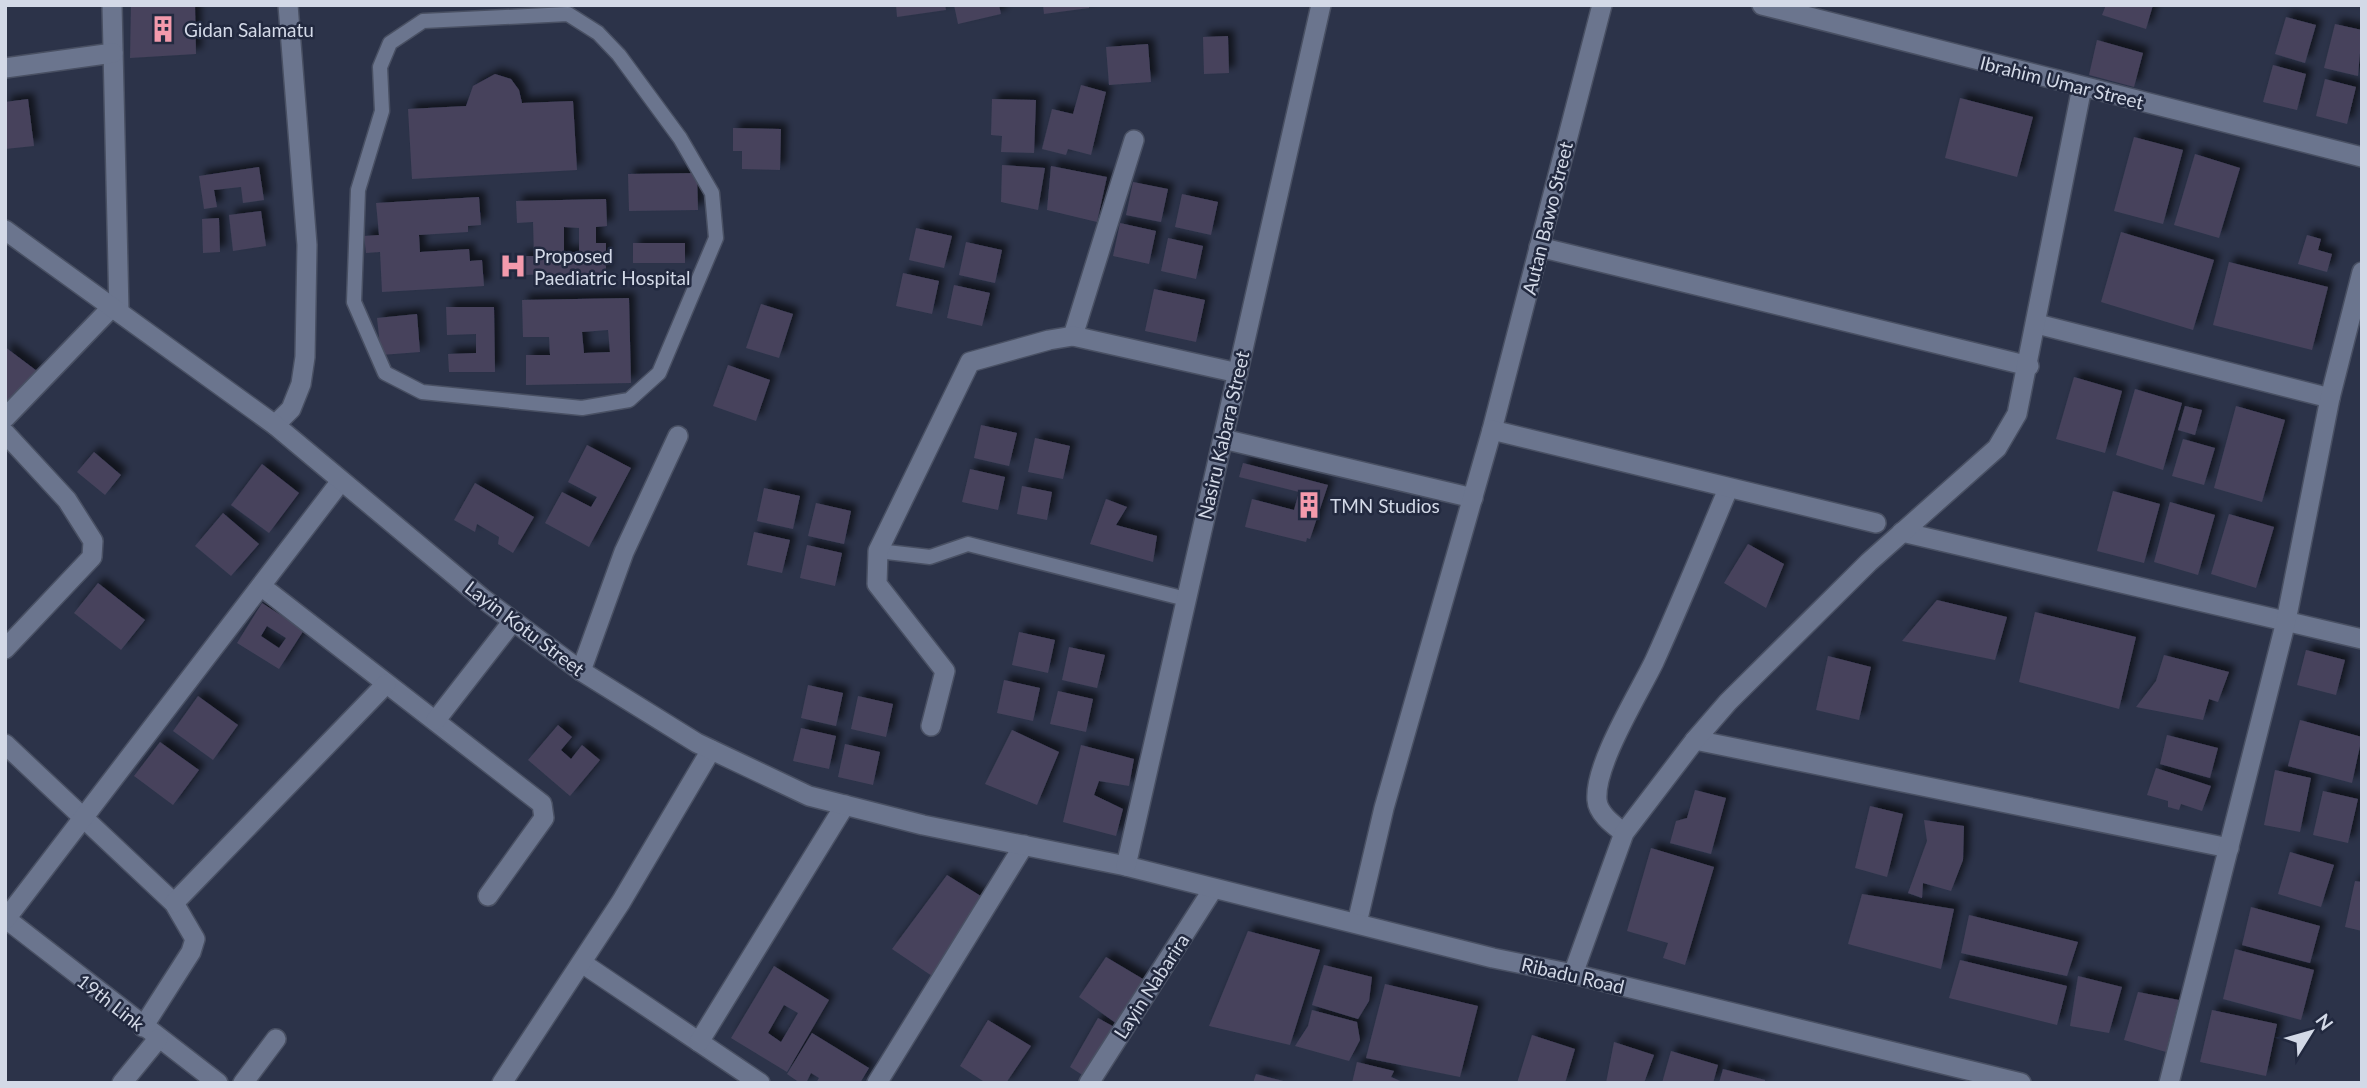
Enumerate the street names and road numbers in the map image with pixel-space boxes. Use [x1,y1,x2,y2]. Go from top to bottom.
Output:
street label: Ibrahim Umar Street [1978,51,2146,114]
street label: Autan Bawo Street [1517,139,1577,297]
street label: Nasiru Kabara Street [1192,348,1254,521]
street label: Layin Kotu Street [461,576,589,680]
street label: Layin Nabarira [1109,929,1193,1043]
street label: Ribadu Road [1519,952,1627,998]
street label: 19th Link [73,969,149,1036]

